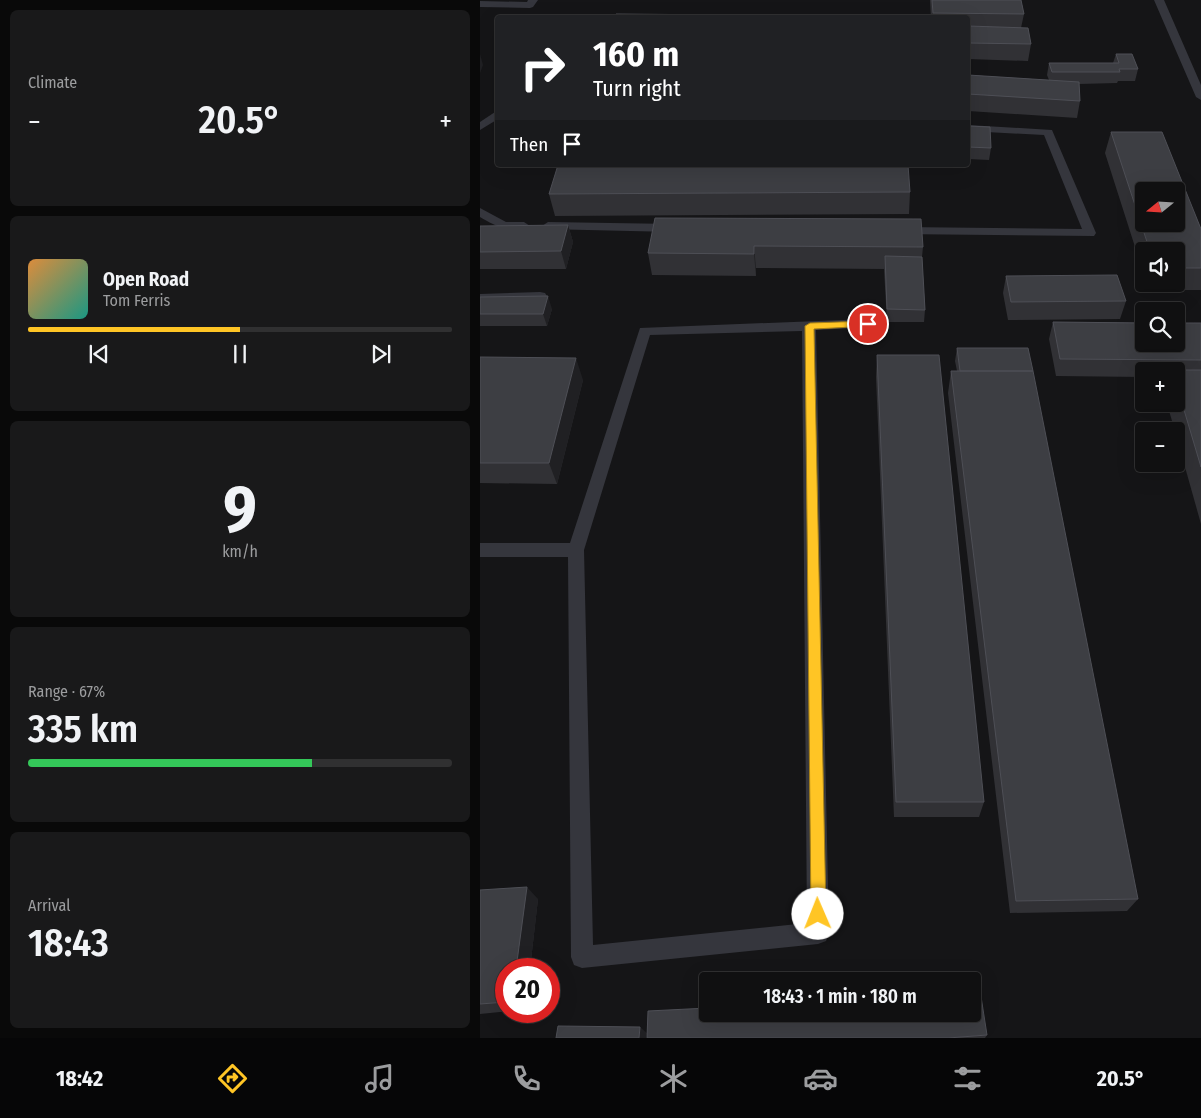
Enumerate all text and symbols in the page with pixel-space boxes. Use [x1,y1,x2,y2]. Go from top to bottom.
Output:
text: 160 m [593,33,679,75]
icon: right [510,35,575,100]
text: Climate [28,73,77,92]
text: Turn right [593,75,681,102]
text: 20.5° [199,97,281,143]
text: − [28,105,41,138]
text: + [439,105,452,138]
icon: arrive [558,130,586,158]
text: Then [510,133,548,156]
north arrow [1135,182,1185,232]
map controls [1135,182,1185,472]
button: sound [1135,242,1185,292]
text: Open Road [103,268,189,291]
text: Tom Ferris [103,291,170,310]
button: search [1135,302,1185,352]
pin [847,303,889,345]
icon: arrive [854,310,882,338]
icon: previous [85,340,113,368]
icon: pause [226,340,254,368]
icon: next [367,340,395,368]
button: + [1135,362,1185,412]
button: − [1135,422,1185,472]
text: 9 [223,470,257,548]
text: km/h [222,542,258,561]
text: Range · 67% [28,682,105,701]
text: 335 km [28,706,138,752]
position arrow [791,887,843,939]
text: Arrival [28,896,70,915]
text: 18:43 [28,920,109,966]
speed limit sign: 20 [495,958,560,1023]
text: 18:43 · 1 min · 180 m [763,985,917,1008]
icon: directions [215,1061,250,1096]
icon: music [362,1061,397,1096]
icon: phone [509,1061,544,1096]
icon: climate [656,1061,691,1096]
icon: car [803,1061,838,1096]
icon: filters [950,1061,985,1096]
text: 18:42 [56,1065,103,1092]
text: 20.5° [1097,1065,1145,1092]

